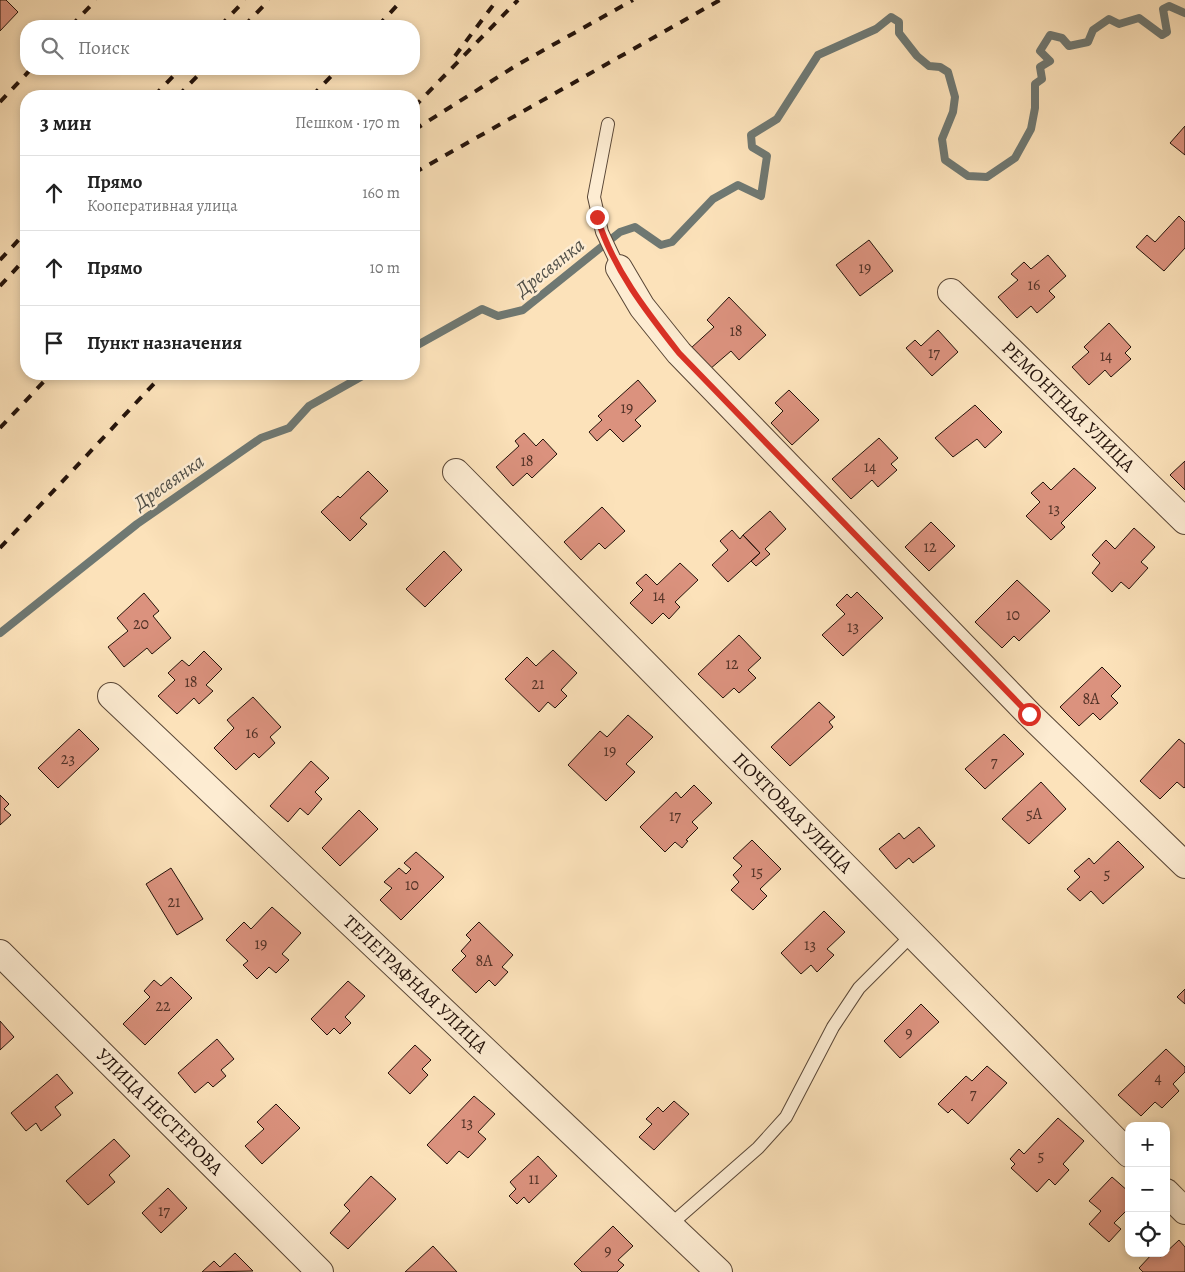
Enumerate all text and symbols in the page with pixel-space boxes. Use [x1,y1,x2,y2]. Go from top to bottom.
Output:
search box [20,20,420,75]
icon: search [38,34,66,62]
text: Поиск [78,35,130,61]
text: 3 мин [40,109,92,137]
text: Пешком · 170 m [295,112,400,134]
text: Прямо [87,169,142,195]
icon: ahead [40,179,68,207]
text: 160 m [362,182,400,204]
text: Кооперативная улица [87,195,238,217]
route end [586,206,609,229]
water label: Дресвянка [508,232,590,304]
icon: ahead [40,254,68,282]
text: Прямо [87,255,142,281]
text: 10 m [370,257,400,279]
house number: 19 [859,257,871,279]
house number: 16 [1028,274,1040,296]
house number: 18 [729,320,743,342]
icon: arrive [40,329,68,357]
text: Пункт назначения [87,330,242,356]
street label: РЕМОНТНАЯ УЛИЦА [996,335,1141,479]
house number: 17 [928,342,940,364]
house number: 14 [1100,345,1112,367]
house number: 19 [621,397,633,419]
water label: Дресвянка [127,448,210,517]
house number: 18 [520,450,534,472]
house number: 14 [864,456,876,478]
house number: 13 [1048,498,1060,520]
house number: 12 [923,536,937,558]
house number: 14 [653,585,665,607]
house number: 10 [1006,604,1020,626]
house number: 20 [133,613,149,635]
house number: 13 [847,616,859,638]
house number: 12 [725,653,739,675]
house number: 18 [184,671,198,693]
house number: 21 [531,673,545,695]
house number: 8А [1082,688,1100,710]
route start [1018,703,1041,726]
house number: 16 [246,722,258,744]
house number: 19 [604,740,616,762]
street label: ПОЧТОВАЯ УЛИЦА [727,747,859,880]
house number: 23 [61,748,75,770]
house number: 7 [991,751,998,773]
house number: 5А [1026,803,1043,825]
house number: 17 [669,805,681,827]
house number: 15 [751,861,763,883]
house number: 5 [1104,863,1111,885]
house number: 10 [405,874,419,896]
house number: 21 [167,891,181,913]
street label: ТЕЛЕГРАФНАЯ УЛИЦА [337,909,494,1060]
house number: 19 [255,933,267,955]
house number: 13 [804,934,816,956]
house number: 8А [475,950,493,972]
house number: 22 [155,995,171,1017]
house number: 9 [905,1022,913,1044]
street label: УЛИЦА НЕСТЕРОВА [90,1043,229,1182]
house number: 4 [1154,1067,1162,1089]
house number: 7 [970,1083,977,1105]
house number: 13 [461,1112,473,1134]
map controls [1125,1122,1170,1257]
button: + [1125,1122,1170,1167]
house number: 5 [1038,1145,1045,1167]
button: − [1125,1167,1170,1212]
house number: 11 [529,1168,540,1190]
house number: 17 [158,1200,170,1222]
button: locate [1125,1212,1170,1257]
house number: 9 [604,1240,612,1262]

